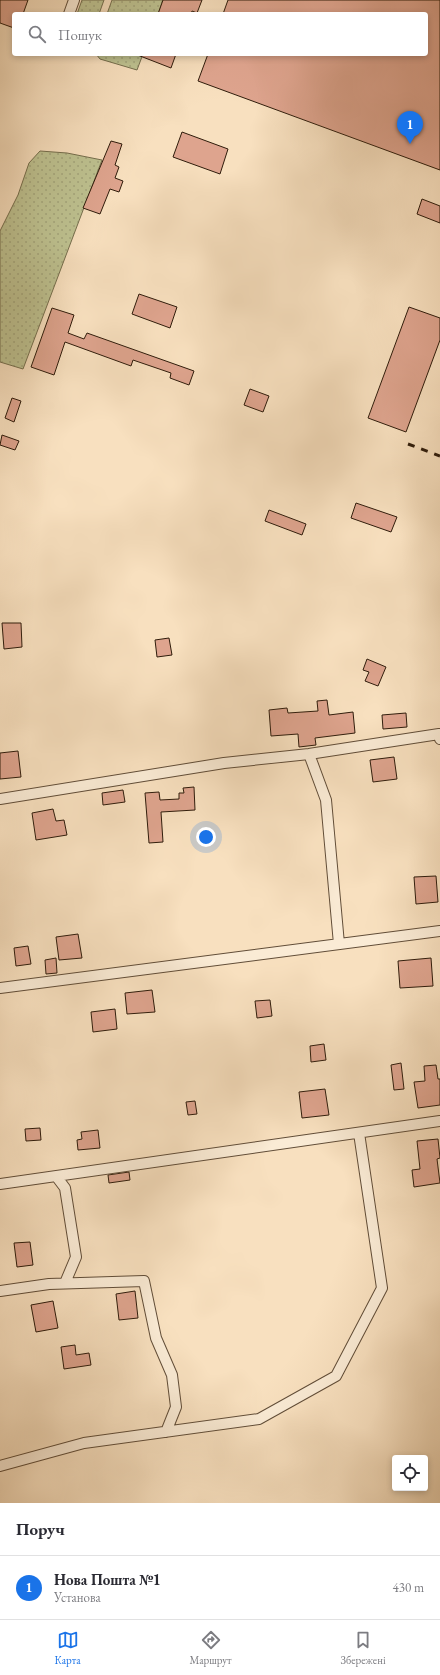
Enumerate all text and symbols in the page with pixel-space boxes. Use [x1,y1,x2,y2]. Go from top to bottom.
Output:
search box [12,12,428,56]
icon: search [26,23,48,45]
text: Пошук [58,25,102,44]
pin: 1 [397,111,423,144]
your location [196,827,216,847]
map controls [392,1455,428,1491]
button: locate [392,1455,428,1491]
text: Поруч [16,1518,65,1540]
text: Нова Пошта №1 [54,1570,161,1589]
text: 1 [26,1579,32,1596]
text: 430 m [393,1579,424,1596]
text: Установа [54,1589,101,1606]
tab: Карта [54,1629,81,1667]
tab: Маршрут [189,1629,232,1667]
tab: Збережені [340,1629,386,1667]

